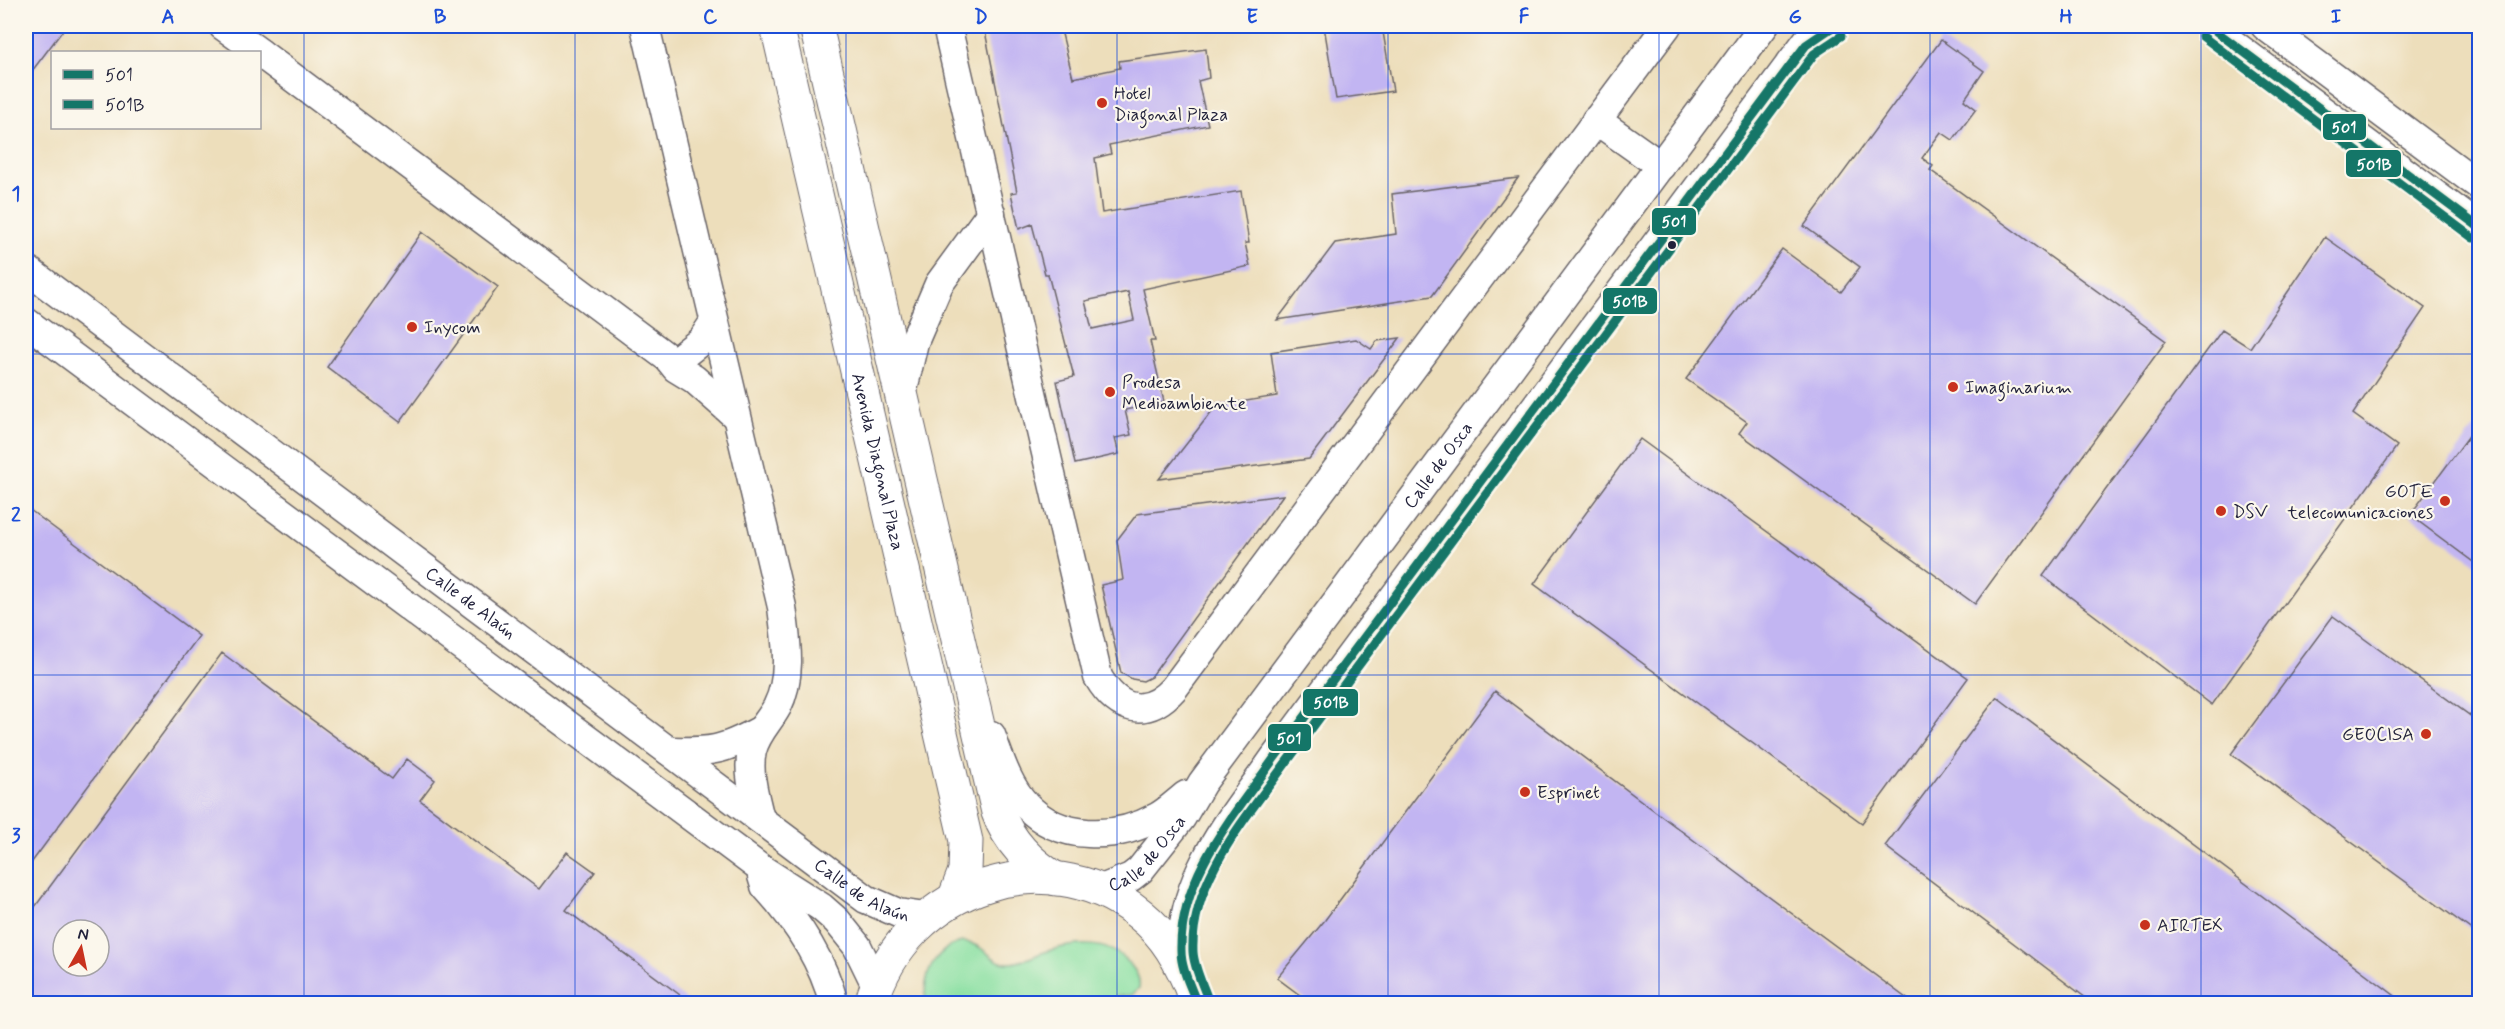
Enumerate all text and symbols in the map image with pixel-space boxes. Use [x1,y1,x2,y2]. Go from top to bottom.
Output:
text: A [161,4,175,31]
text: B [434,4,447,31]
text: C [703,4,718,31]
text: D [974,4,988,31]
text: E [1246,4,1258,31]
text: F [1519,4,1530,31]
text: G [1788,4,1802,31]
text: H [2059,4,2073,31]
text: I [2331,4,2341,31]
legend [51,51,261,129]
text: 501 [105,64,133,88]
place label: Hotel Diagonal Plaza [1114,82,1228,129]
text: 501B [105,94,145,118]
marker: Hotel Diagonal Plaza [1095,96,1109,110]
line badge: 501 [2322,113,2367,141]
text: 501 [2332,118,2356,139]
line badge: 501B [2345,149,2402,178]
text: 501B [2356,155,2392,176]
text: 1 [12,181,20,208]
line badge: 501 [1651,207,1697,236]
text: 501 [1662,212,1686,233]
unlabelled marker [1666,239,1678,251]
line badge: 501B [1602,287,1658,315]
text: 501B [1612,292,1648,313]
place label: Inycom [424,316,480,340]
marker: Inycom [405,320,419,334]
street label: Avenida Diagonal Plaza [845,371,909,553]
place label: Prodesa Medioambiente [1122,371,1247,416]
place label: Imaginarium [1965,376,2072,402]
marker: Imaginarium [1946,380,1960,394]
marker: Prodesa Medioambiente [1103,385,1117,399]
street label: Calle de Osca [1399,417,1479,514]
place label: GOTE telecomunicaciones [2286,480,2433,525]
marker: GOTE telecomunicaciones [2438,494,2452,508]
place label: DSV [2233,500,2269,524]
text: 2 [11,502,21,529]
marker: DSV [2214,504,2228,518]
street label: Calle de Alaún [420,562,520,645]
line badge: 501B [1302,688,1359,717]
text: 501B [1313,693,1349,714]
line badge: 501 [1267,723,1312,752]
place label: GEOCISA [2342,723,2414,747]
marker: GEOCISA [2419,727,2433,741]
text: 501 [1277,729,1301,750]
place label: Esprinet [1537,781,1600,805]
marker: Esprinet [1518,785,1532,799]
street label: Calle de Osca [1105,810,1192,898]
text: 3 [11,823,21,850]
street label: Calle de Alaún [809,853,910,927]
place label: AIRTEX [2157,914,2223,938]
north arrow [51,918,111,978]
marker: AIRTEX [2138,918,2152,932]
text: N [76,923,90,946]

